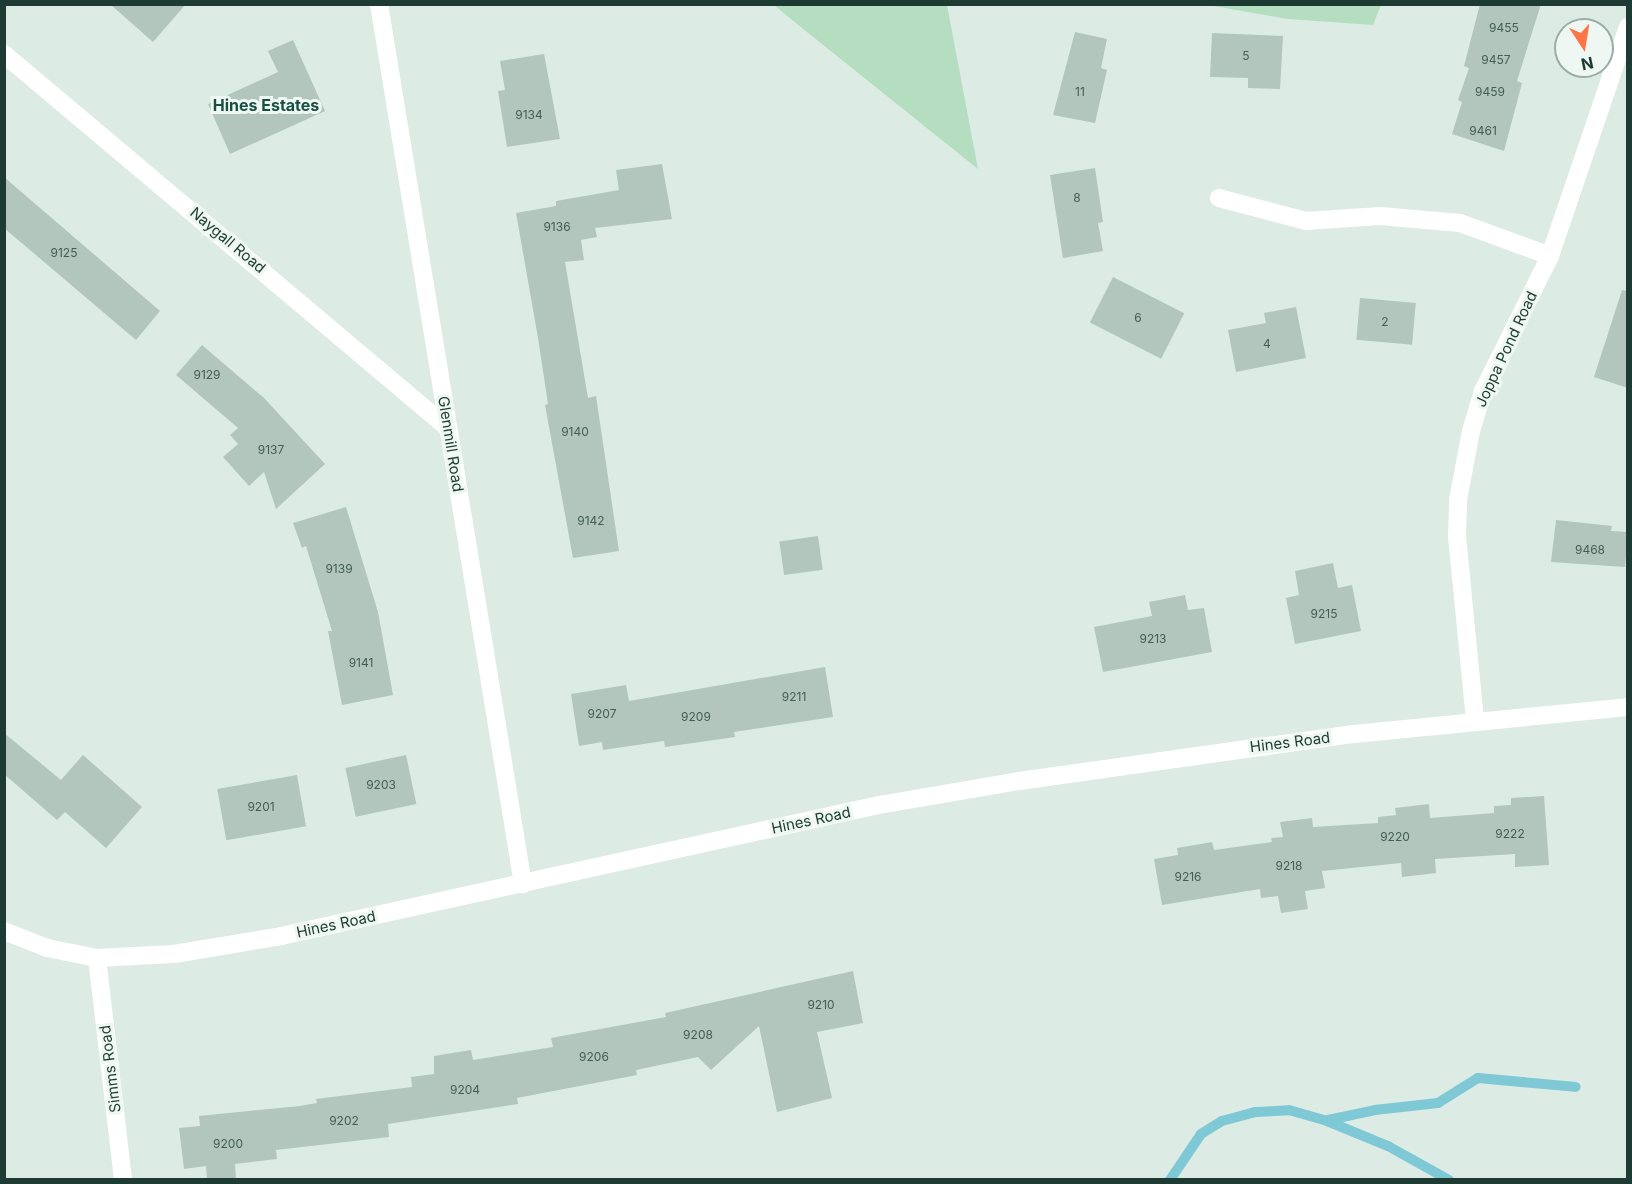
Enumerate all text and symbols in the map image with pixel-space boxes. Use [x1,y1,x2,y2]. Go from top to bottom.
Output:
north arrow [1554,18,1614,78]
house number: 9455 [1489,21,1519,35]
house number: 5 [1242,49,1250,63]
house number: 9457 [1481,53,1511,67]
text: N [1579,53,1595,75]
house number: 11 [1075,85,1085,99]
house number: 9459 [1475,85,1505,99]
district label: Hines Estates [213,95,319,115]
house number: 9134 [515,108,543,122]
house number: 9461 [1469,124,1497,138]
house number: 8 [1073,191,1081,205]
street label: Naygall Road [187,203,269,277]
house number: 9136 [543,220,571,234]
house number: 9125 [51,246,77,260]
street label: Joppa Pond Road [1471,288,1541,410]
house number: 6 [1134,311,1142,325]
house number: 2 [1381,315,1389,329]
house number: 4 [1263,337,1271,351]
house number: 9129 [193,368,221,382]
street label: Glenmill Road [435,395,467,493]
house number: 9140 [561,425,589,439]
house number: 9137 [258,443,284,457]
house number: 9142 [577,514,605,528]
house number: 9468 [1575,543,1605,557]
house number: 9139 [325,562,353,576]
house number: 9215 [1311,607,1337,621]
house number: 9213 [1139,632,1167,646]
house number: 9141 [349,656,373,670]
house number: 9211 [782,690,806,704]
house number: 9207 [588,707,616,721]
house number: 9209 [681,710,711,724]
street label: Hines Road [1249,728,1331,756]
house number: 9203 [366,778,396,792]
house number: 9201 [247,800,275,814]
street label: Hines Road [770,803,852,837]
house number: 9222 [1495,827,1525,841]
house number: 9220 [1380,830,1410,844]
house number: 9218 [1275,859,1303,873]
house number: 9216 [1174,870,1202,884]
street label: Hines Road [295,907,377,941]
house number: 9210 [807,998,835,1012]
street label: Simms Road [96,1024,124,1114]
house number: 9208 [683,1028,713,1042]
house number: 9206 [579,1050,609,1064]
house number: 9204 [450,1083,480,1097]
house number: 9202 [329,1114,359,1128]
house number: 9200 [213,1137,243,1151]

